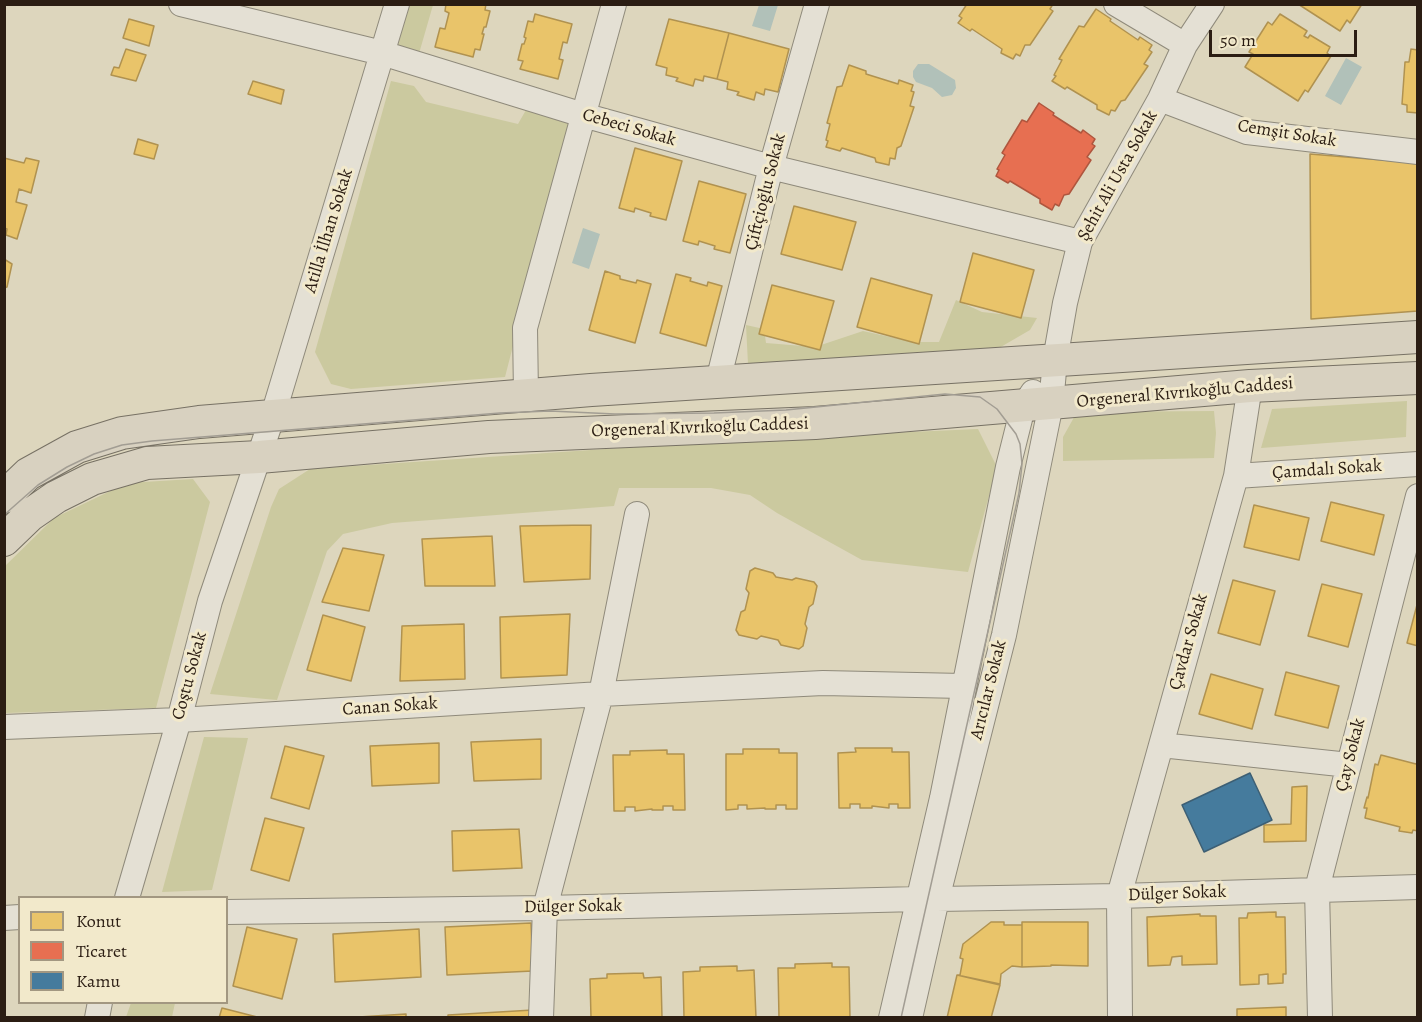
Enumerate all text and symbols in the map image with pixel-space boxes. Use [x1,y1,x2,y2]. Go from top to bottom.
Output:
scale bar [1212,18,1360,56]
text: 50 m [1220,28,1256,52]
street label: Cebeci Sokak [580,104,678,152]
street label: Şehit Ali Usta Sokak [1073,107,1163,245]
street label: Cemşit Sokak [1236,116,1338,152]
street label: Çiftçioğlu Sokak [741,131,791,253]
street label: Atilla İlhan Sokak [300,166,358,296]
street label: Orgeneral Kıvrıkoğlu Caddesi [1076,373,1294,413]
street label: Orgeneral Kıvrıkoğlu Caddesi [591,413,809,443]
street label: Çamdalı Sokak [1271,455,1383,485]
street label: Çavdar Sokak [1165,591,1213,693]
street label: Coştu Sokak [168,630,212,722]
street label: Arıcılar Sokak [966,638,1012,742]
street label: Canan Sokak [342,693,438,721]
street label: Çay Sokak [1331,716,1371,794]
street label: Dülger Sokak [1127,881,1227,907]
street label: Dülger Sokak [524,895,622,919]
legend [18,896,228,1004]
text: Konut [76,909,121,933]
text: Ticaret [76,939,127,963]
text: Kamu [76,969,120,993]

